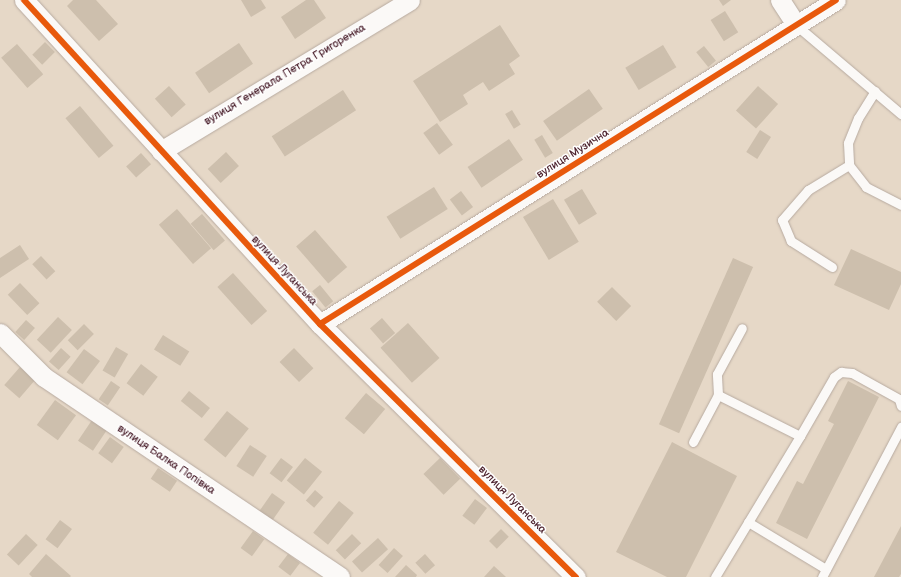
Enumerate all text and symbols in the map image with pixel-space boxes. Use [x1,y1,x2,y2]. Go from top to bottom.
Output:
street label: вулиця Генерала Петра Григоренка [202,21,368,129]
street label: вулиця Музична [534,126,612,182]
street label: вулиця Луганська [248,233,320,309]
street label: вулиця Балка Попівка [115,422,217,498]
street label: вулиця Луганська [475,463,549,537]

